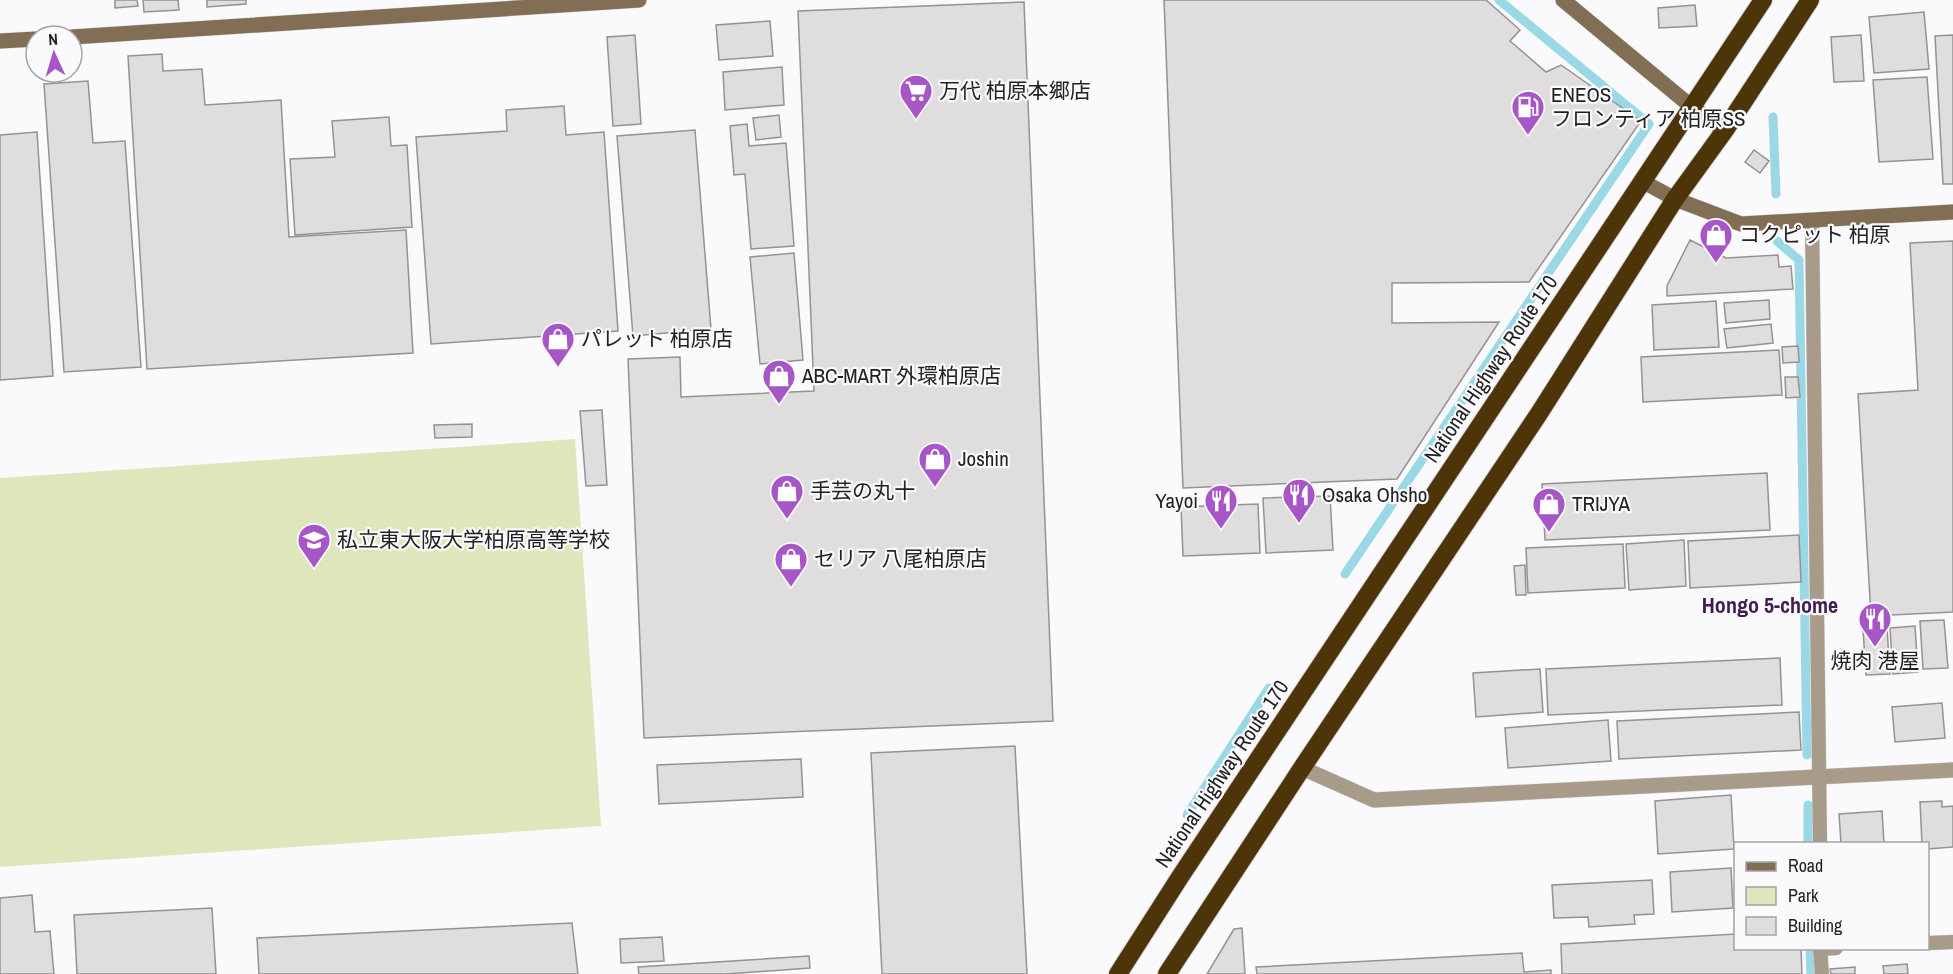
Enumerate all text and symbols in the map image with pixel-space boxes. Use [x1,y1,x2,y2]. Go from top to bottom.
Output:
north arrow [24,24,84,84]
text: N [47,28,58,50]
supermarket icon: 万代 柏原本郷店 [898,73,934,120]
place label: 万代 柏原本郷店 [939,76,1091,105]
place label: ENEOS フロンティア 柏原SS [1551,80,1746,133]
fuel station icon: ENEOS フロンティア 柏原SS [1510,89,1546,136]
shop icon: コクピット 柏原 [1698,217,1734,264]
place label: コクピット 柏原 [1739,220,1891,249]
street label: National Highway Route 170 [1417,269,1564,468]
shop icon: パレット 柏原店 [540,321,576,368]
place label: パレット 柏原店 [581,324,733,353]
shop icon: ABC-MART 外環柏原店 [761,358,797,405]
place label: ABC-MART 外環柏原店 [801,361,1001,390]
shop icon: Joshin [917,441,953,488]
place label: Joshin [958,444,1009,473]
shop icon: 手芸の丸十 [769,473,805,520]
place label: 手芸の丸十 [810,476,915,505]
restaurant icon: Osaka Ohsho [1281,477,1317,524]
place label: Osaka Ohsho [1322,480,1427,509]
restaurant icon: Yayoi [1203,483,1239,530]
place label: Yayoi [1155,486,1198,515]
shop icon: TRIJYA [1531,486,1567,533]
place label: TRIJYA [1572,489,1631,518]
school or university icon: 私立東大阪大学柏原高等学校 [296,522,332,569]
place label: 私立東大阪大学柏原高等学校 [337,525,610,554]
shop icon: セリア 八尾柏原店 [773,541,809,588]
place label: セリア 八尾柏原店 [814,544,987,573]
district label: Hongo 5-chome [1702,590,1838,620]
restaurant icon: 焼肉 港屋 [1857,601,1893,648]
place label: 焼肉 港屋 [1831,646,1919,675]
street label: National Highway Route 170 [1148,674,1295,873]
legend [1734,842,1929,950]
text: Road [1788,853,1823,878]
text: Park [1788,883,1819,908]
text: Building [1788,913,1843,938]

